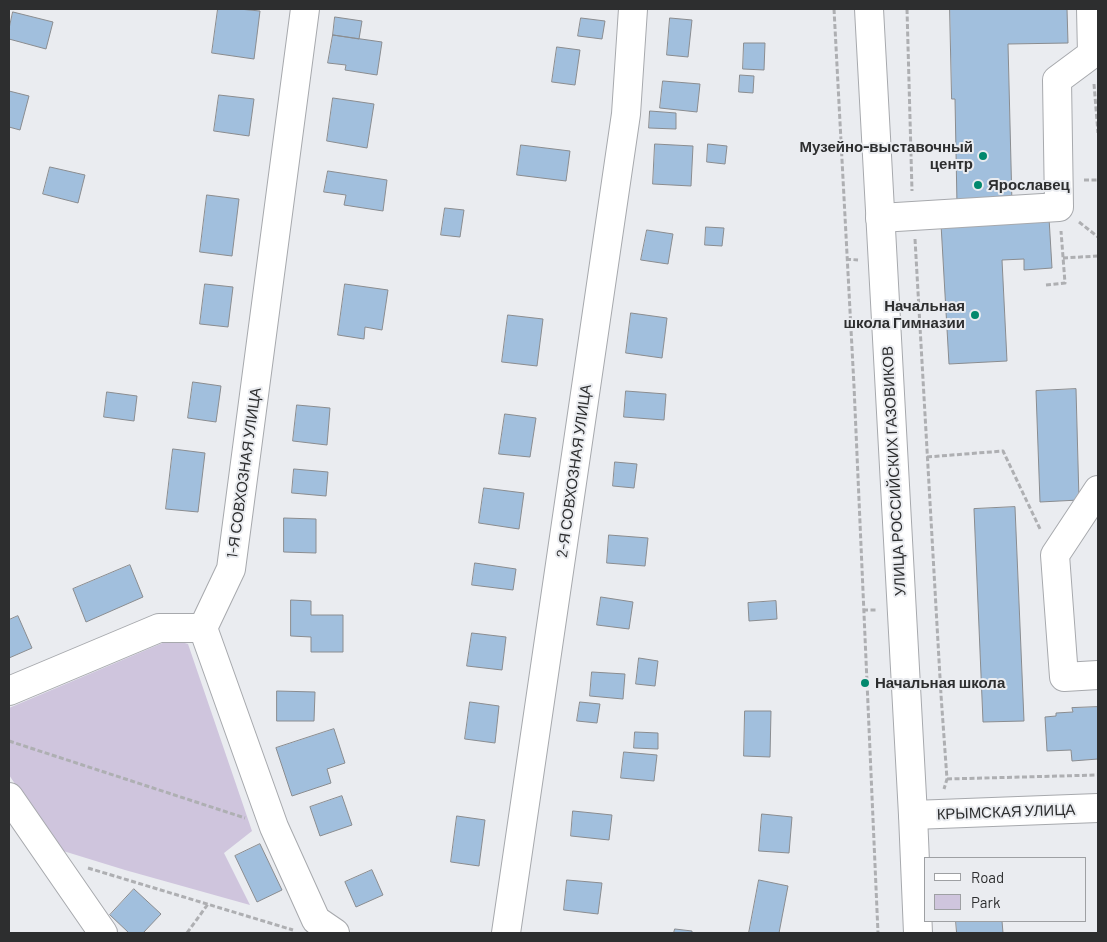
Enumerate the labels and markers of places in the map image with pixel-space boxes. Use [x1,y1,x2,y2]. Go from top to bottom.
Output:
place label: Музейно-выставочный центр [800,138,973,173]
marker: Музейно-выставочный центр [977,150,989,162]
place label: Ярославец [988,176,1070,194]
marker: Ярославец [972,179,984,191]
place label: Начальная школа Гимназии [844,297,965,332]
marker: Начальная школа Гимназии [969,309,981,321]
place label: Начальная школа [875,674,1005,692]
marker: Начальная школа [859,677,871,689]

